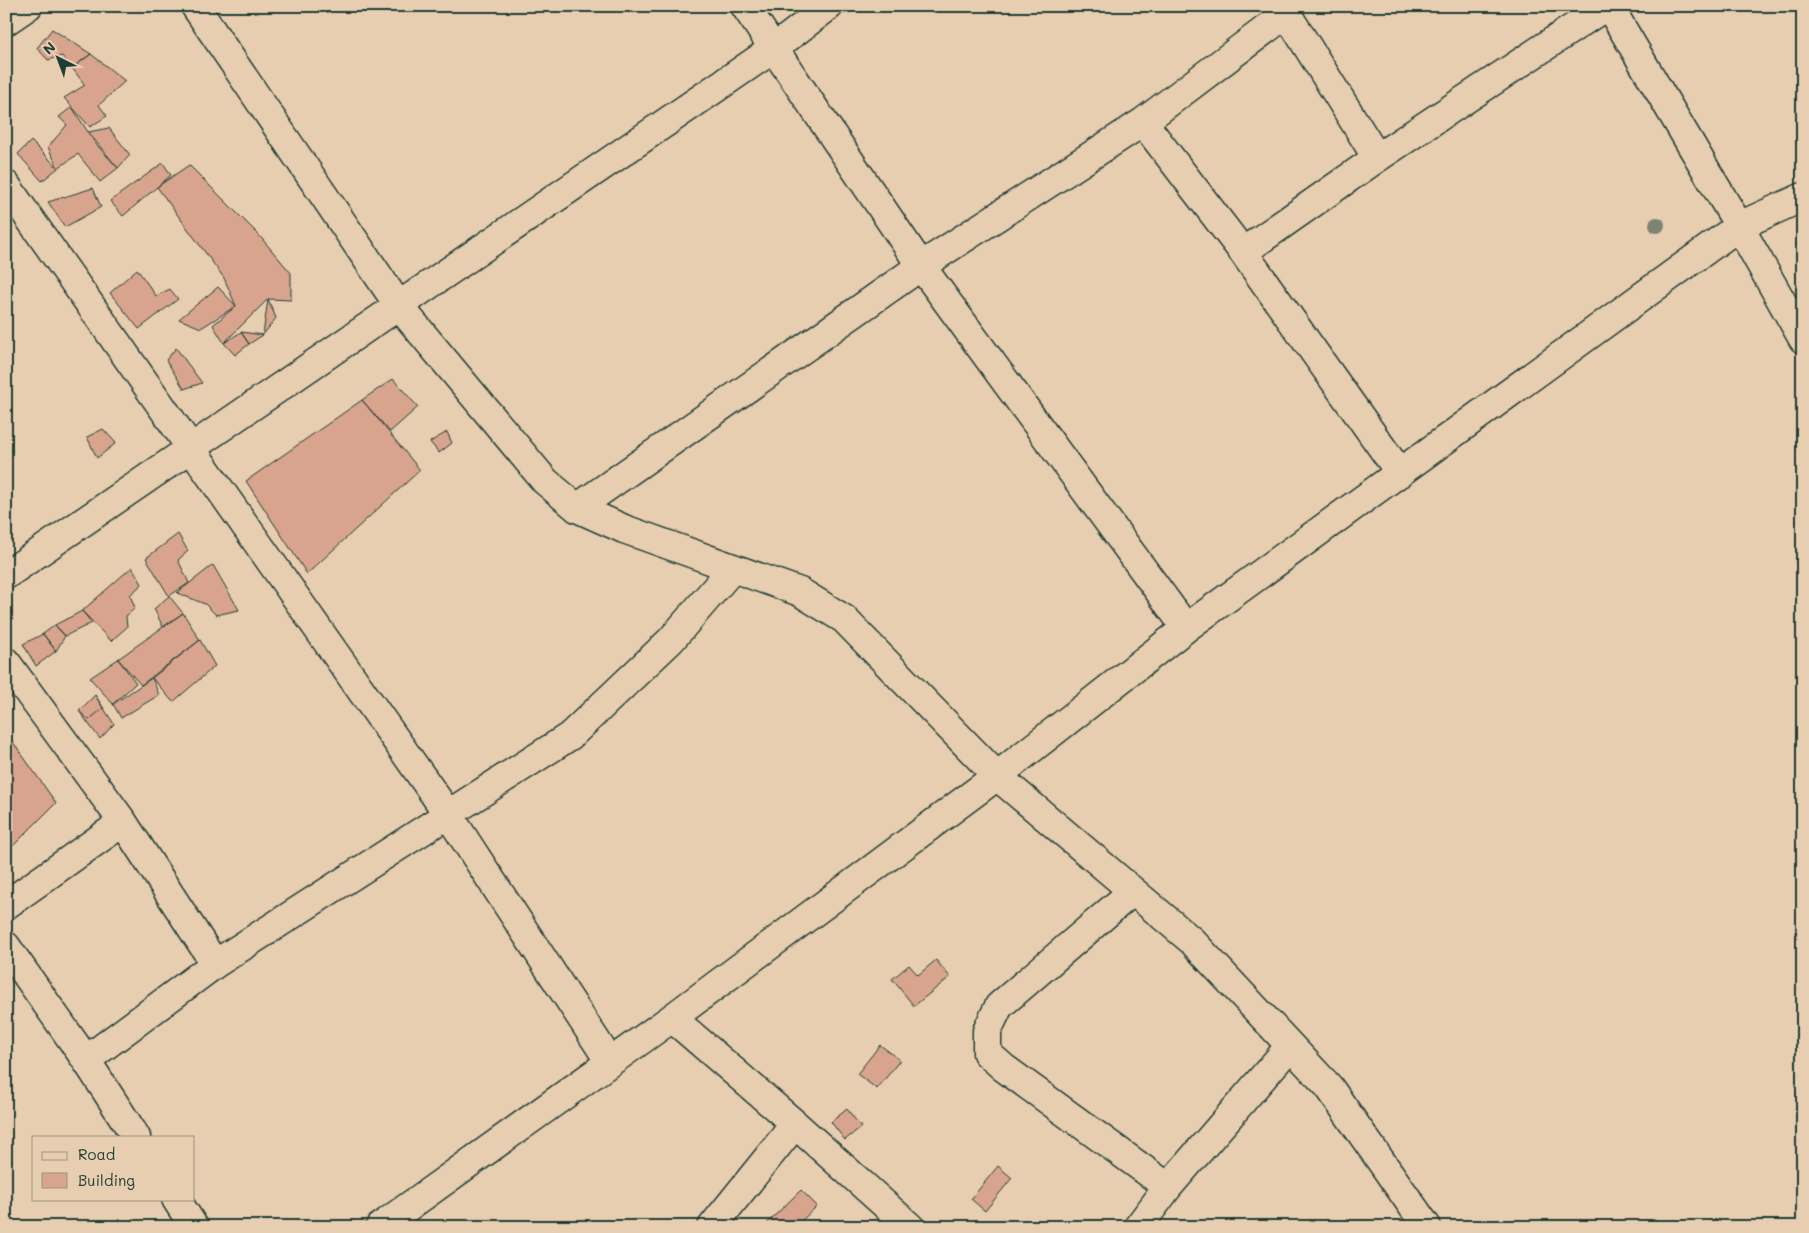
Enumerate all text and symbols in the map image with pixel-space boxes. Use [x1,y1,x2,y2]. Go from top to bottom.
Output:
north arrow [32,32,82,82]
text: N [39,37,59,59]
legend [32,1136,195,1200]
text: Road [78,1144,115,1164]
text: Building [78,1170,135,1190]

